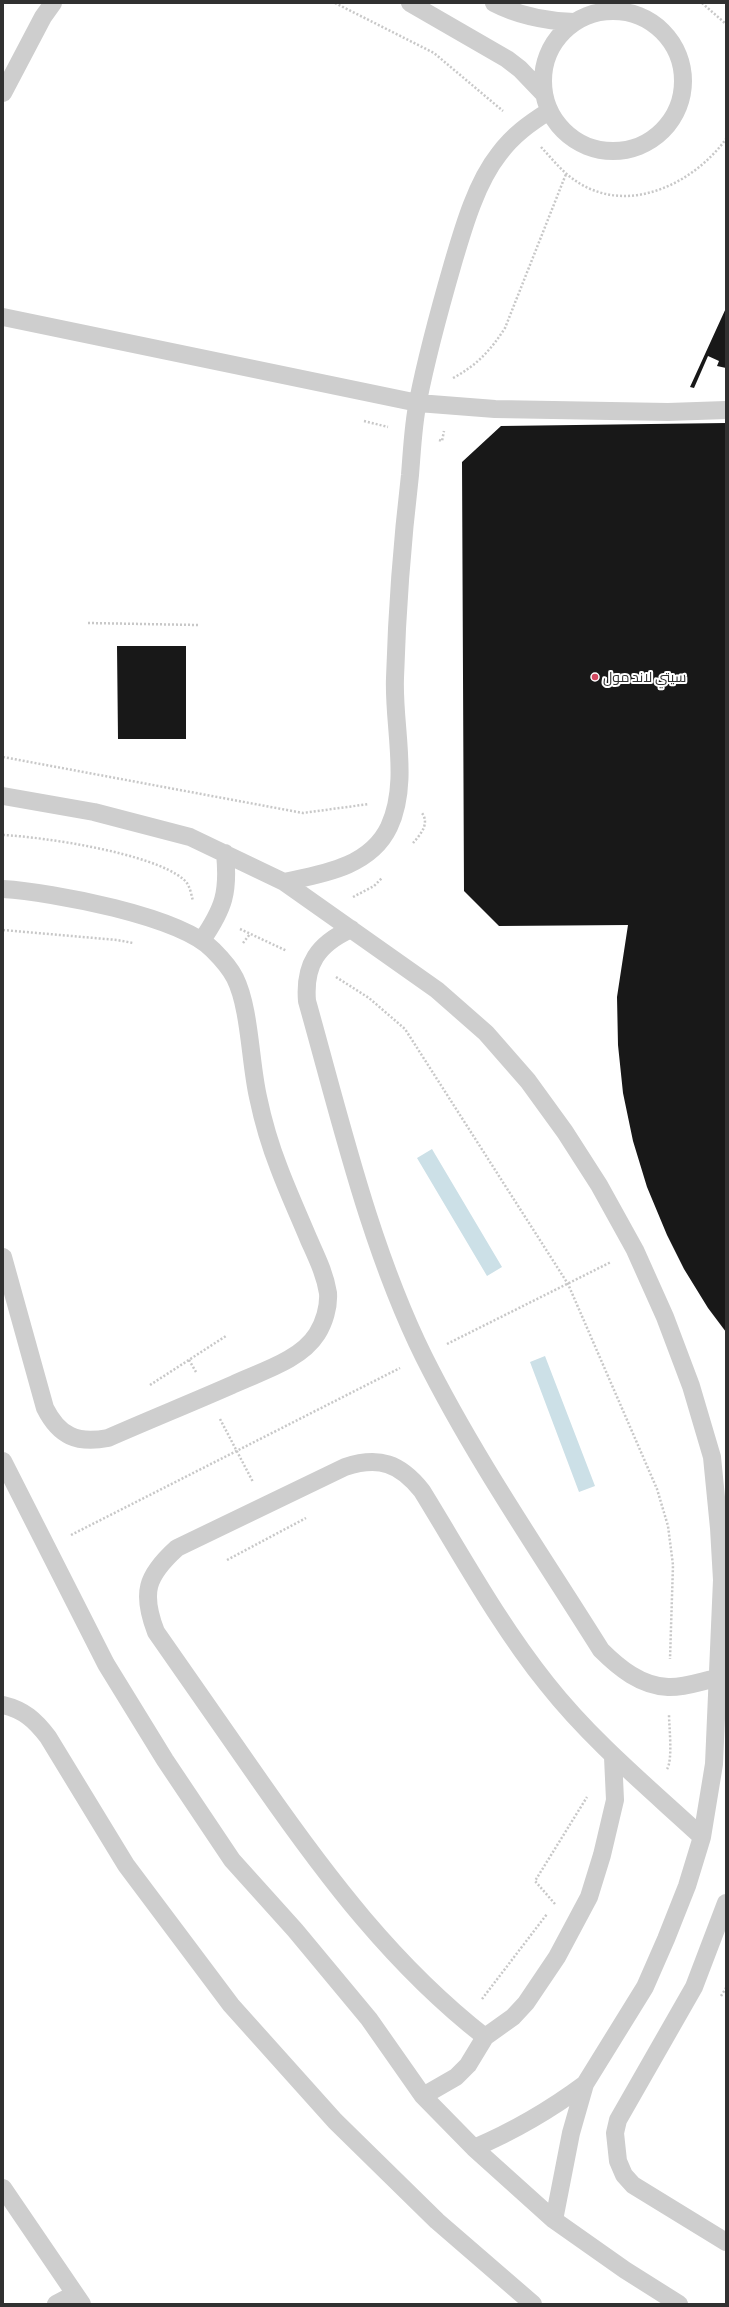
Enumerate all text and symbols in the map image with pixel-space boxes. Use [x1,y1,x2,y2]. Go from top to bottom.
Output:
place label: سيتي لاند مول [603,669,686,685]
marker: سيتي لاند مول [590,672,600,682]

